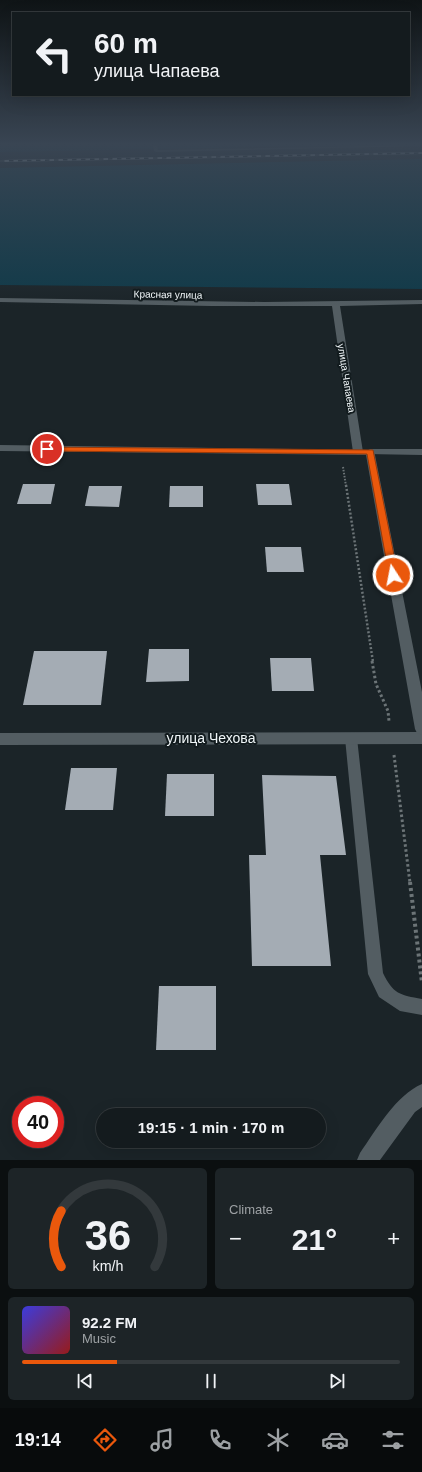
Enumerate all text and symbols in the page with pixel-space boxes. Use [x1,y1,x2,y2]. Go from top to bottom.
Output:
icon: left [28,28,80,80]
text: 60 m [94,28,158,59]
text: улица Чапаева [94,61,220,81]
street label: Красная улица [134,288,203,301]
street label: улица Чапаева [336,343,357,414]
pin [30,432,64,466]
icon: arrive [36,438,58,460]
position arrow [372,554,414,596]
street label: улица Чехова [167,730,256,746]
speed limit sign: 40 [12,1096,64,1148]
text: 19:15 · 1 min · 170 m [138,1119,284,1136]
text: Climate [229,1202,273,1217]
text: 36 [84,1211,131,1258]
text: 21° [292,1223,337,1256]
text: − [229,1226,242,1251]
text: + [387,1226,400,1251]
text: km/h [92,1257,123,1273]
text: 92.2 FM [82,1314,137,1331]
text: Music [82,1331,116,1346]
icon: previous [74,1370,96,1392]
icon: pause [200,1370,222,1392]
icon: next [326,1370,348,1392]
icon: directions [91,1426,119,1454]
icon: music [148,1426,176,1454]
icon: phone [206,1426,234,1454]
icon: climate [264,1426,292,1454]
icon: car [321,1426,349,1454]
icon: filters [379,1426,407,1454]
text: 19:14 [15,1430,61,1450]

